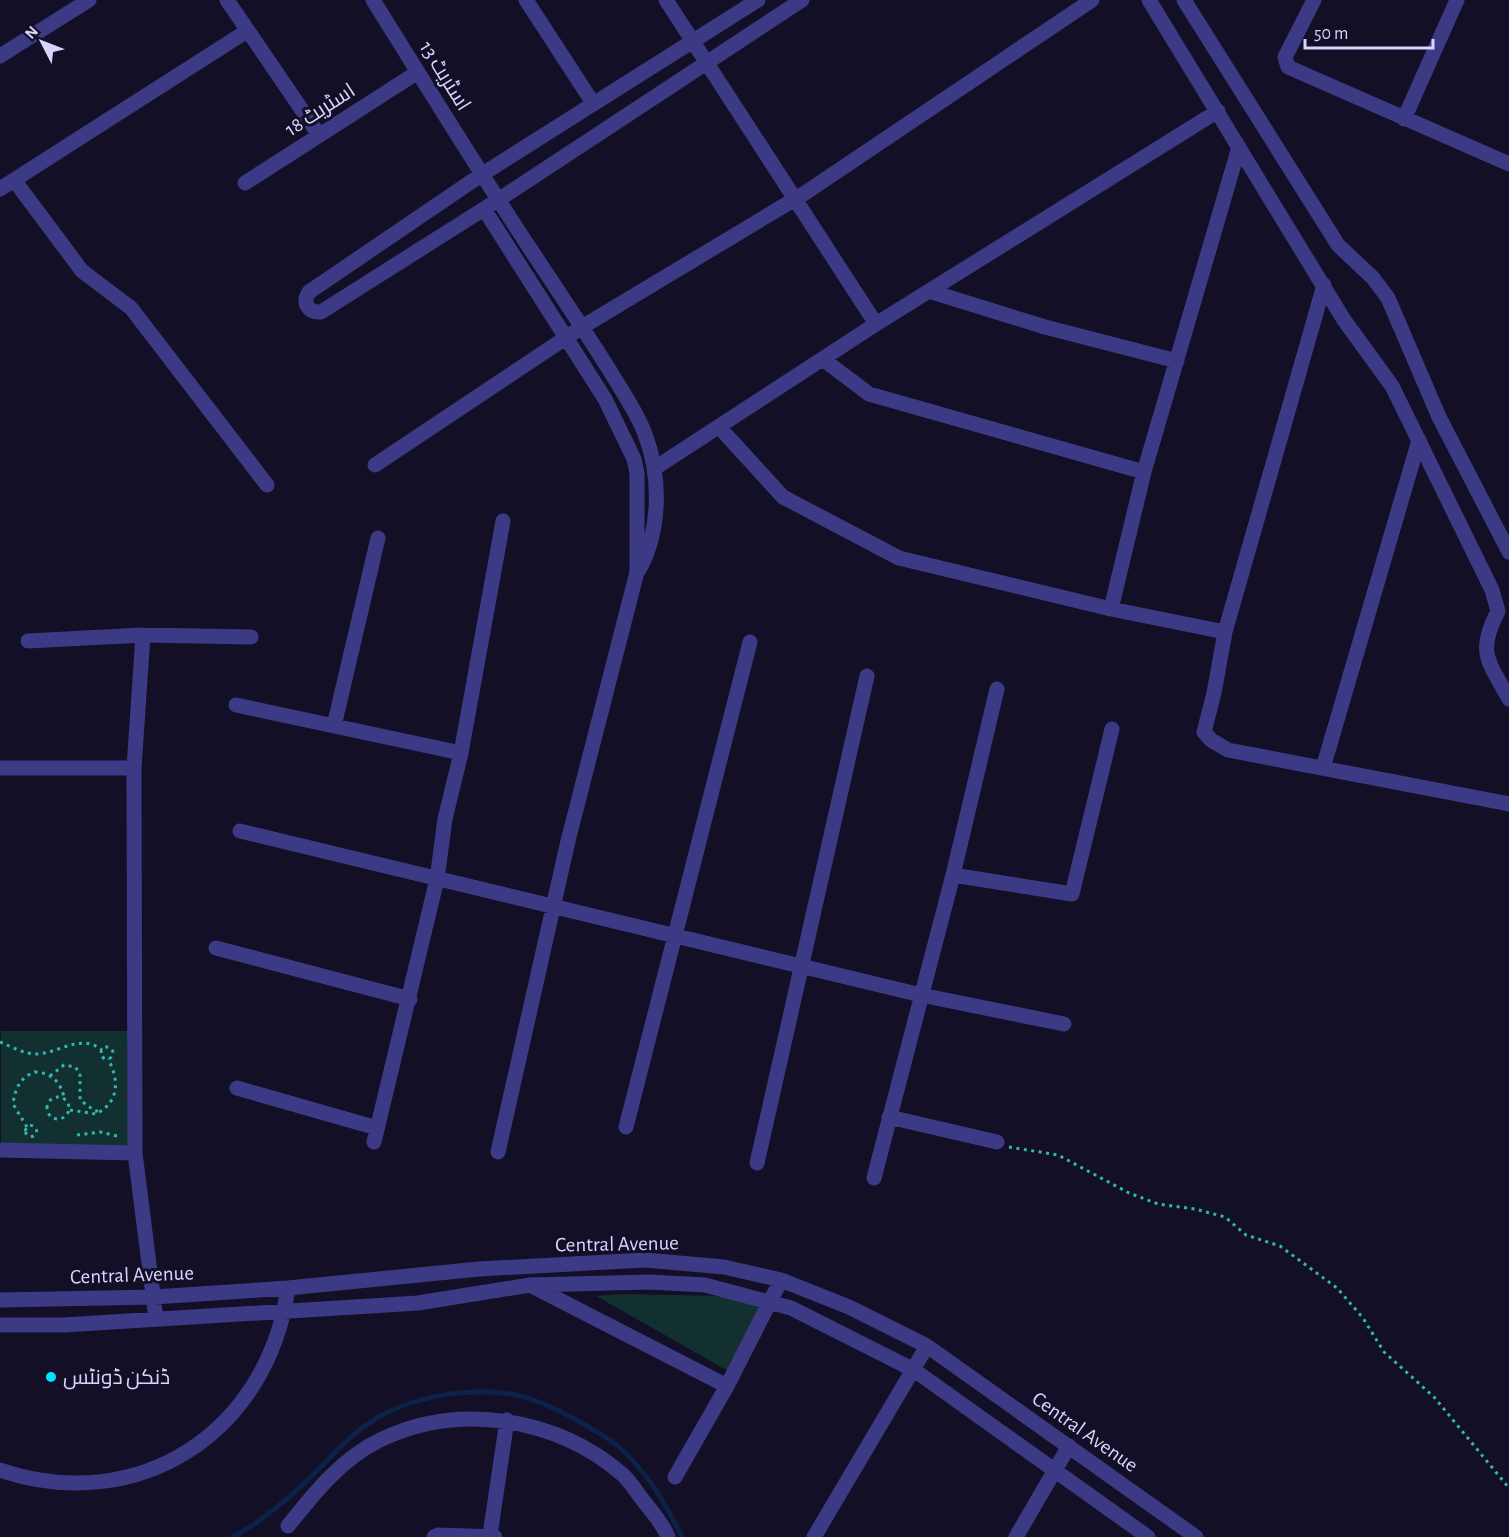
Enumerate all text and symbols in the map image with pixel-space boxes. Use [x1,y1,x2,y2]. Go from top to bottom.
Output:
north arrow [12,12,72,72]
scale bar [1305,12,1432,50]
text: N [22,23,41,42]
text: 50 m [1314,25,1348,43]
street label: اسٹریٹ 13 [415,38,474,115]
street label: اسٹریٹ 18 [281,80,359,141]
street label: Central Avenue [555,1232,679,1256]
street label: Central Avenue [70,1262,194,1288]
place label: ڈنکن ڈونٹس [63,1367,170,1390]
marker: ڈنکن ڈونٹس [44,1370,58,1384]
street label: Central Avenue [1028,1388,1142,1476]

